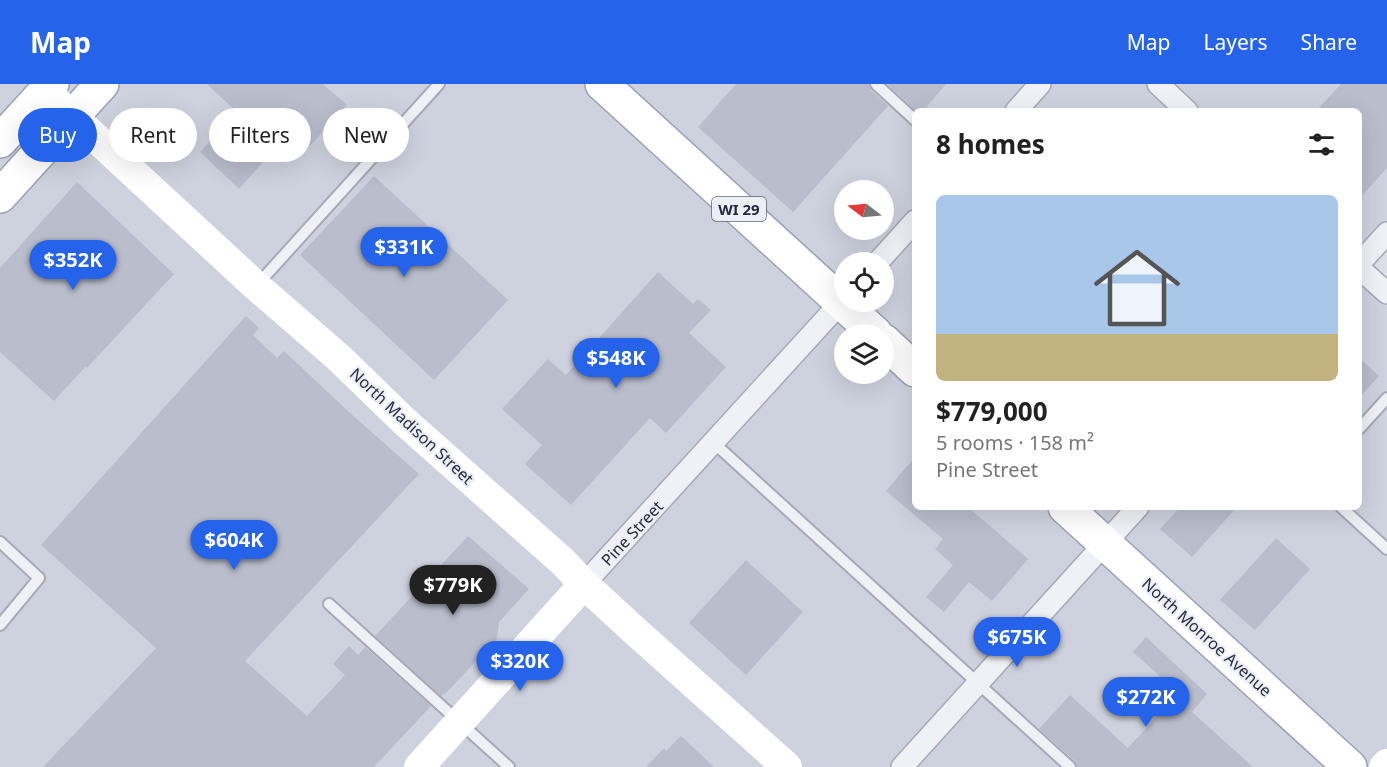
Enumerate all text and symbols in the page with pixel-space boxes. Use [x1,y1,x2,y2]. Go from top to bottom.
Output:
text: Map [30,23,91,61]
text: Map [1127,28,1171,56]
text: Layers [1204,28,1268,56]
text: Share [1301,28,1357,56]
chip: Buy [18,108,97,162]
chip: Rent [109,108,197,162]
chip: Filters [209,108,311,162]
chip: New [323,108,409,162]
text: 8 homes [936,126,1045,162]
icon: filters [1305,128,1338,161]
north arrow [834,180,894,240]
map controls [834,180,894,384]
road number: WI 29 [712,197,766,221]
pin: $331K [362,227,446,278]
text: $331K [374,233,434,260]
icon: home [1083,234,1191,342]
pin: $352K [31,240,115,291]
text: $352K [43,246,103,273]
button: locate [834,252,894,312]
button: layers [834,324,894,384]
pin: $548K [574,338,658,389]
text: $548K [586,344,646,371]
street label: North Madison Street [345,363,479,489]
text: $779,000 [936,393,1048,429]
text: 5 rooms · 158 m² [936,429,1094,456]
text: Pine Street [936,456,1038,483]
street label: Pine Street [596,496,668,570]
pin: $604K [192,520,276,571]
text: $604K [204,526,264,553]
pin: $779K [411,565,495,616]
text: $779K [423,571,483,598]
street label: North Monroe Avenue [1137,573,1277,701]
pin: $675K [975,617,1059,668]
text: $675K [987,623,1047,650]
pin: $320K [478,641,562,692]
text: $320K [490,647,550,674]
pin: $272K [1104,677,1188,728]
text: $272K [1116,683,1176,710]

